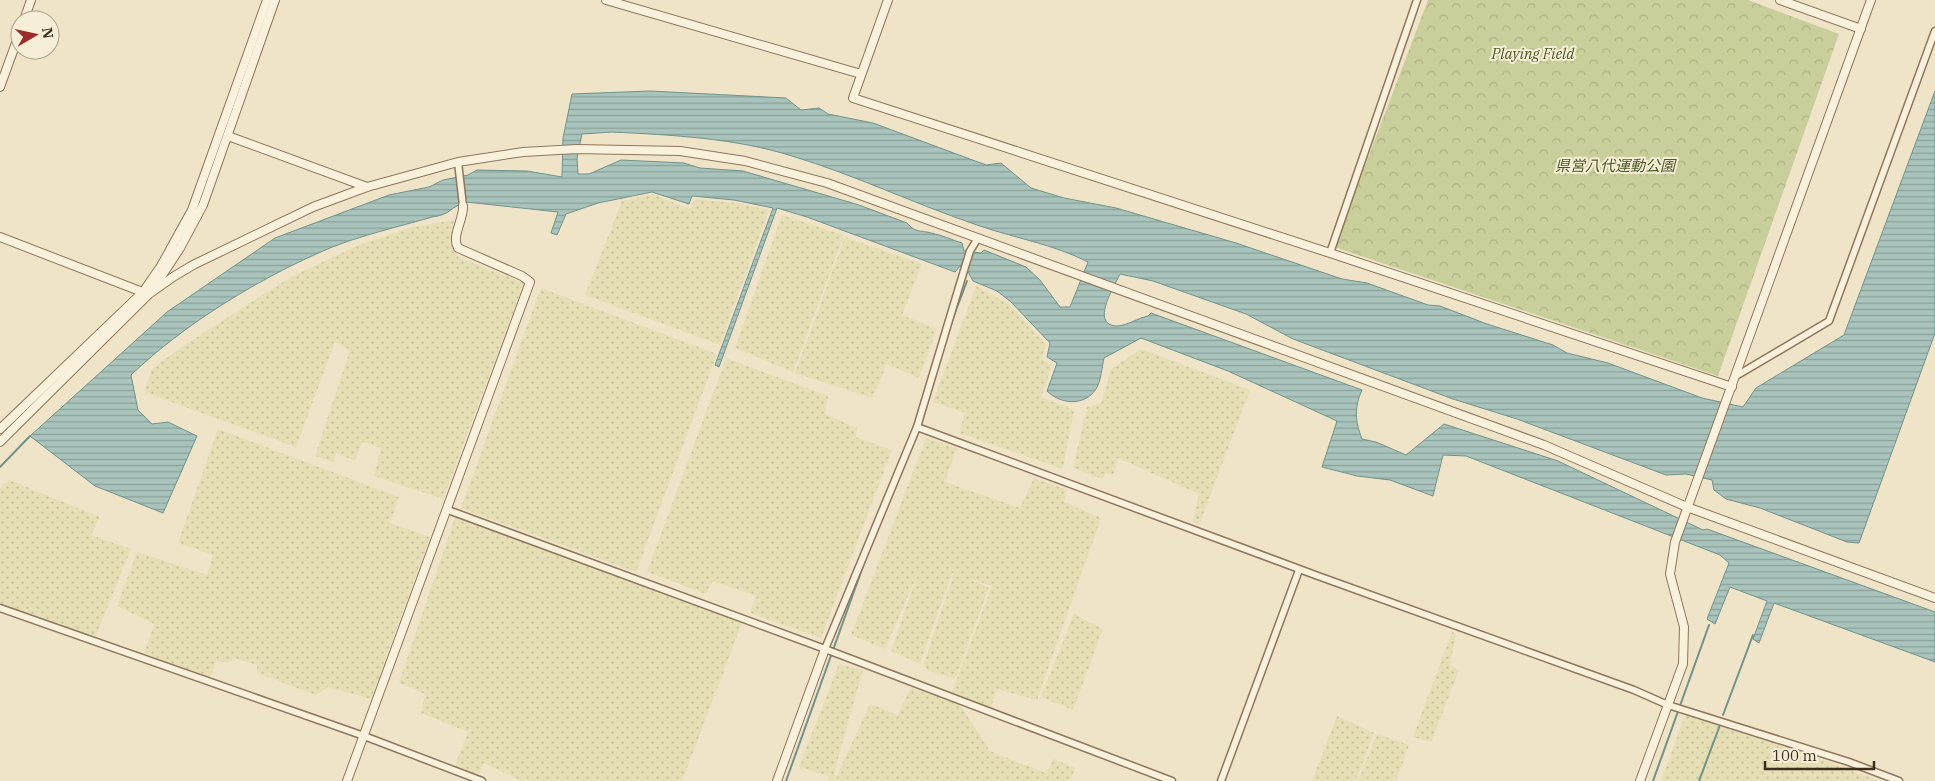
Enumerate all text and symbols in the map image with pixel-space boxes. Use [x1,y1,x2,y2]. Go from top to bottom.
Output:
north arrow [10,10,60,60]
text: N [38,26,58,40]
park label: Playing Field [1491,44,1575,63]
park label: 県営八代運動公園 [1555,156,1677,175]
scale bar [1765,738,1874,770]
text: 100 m [1772,746,1817,765]

